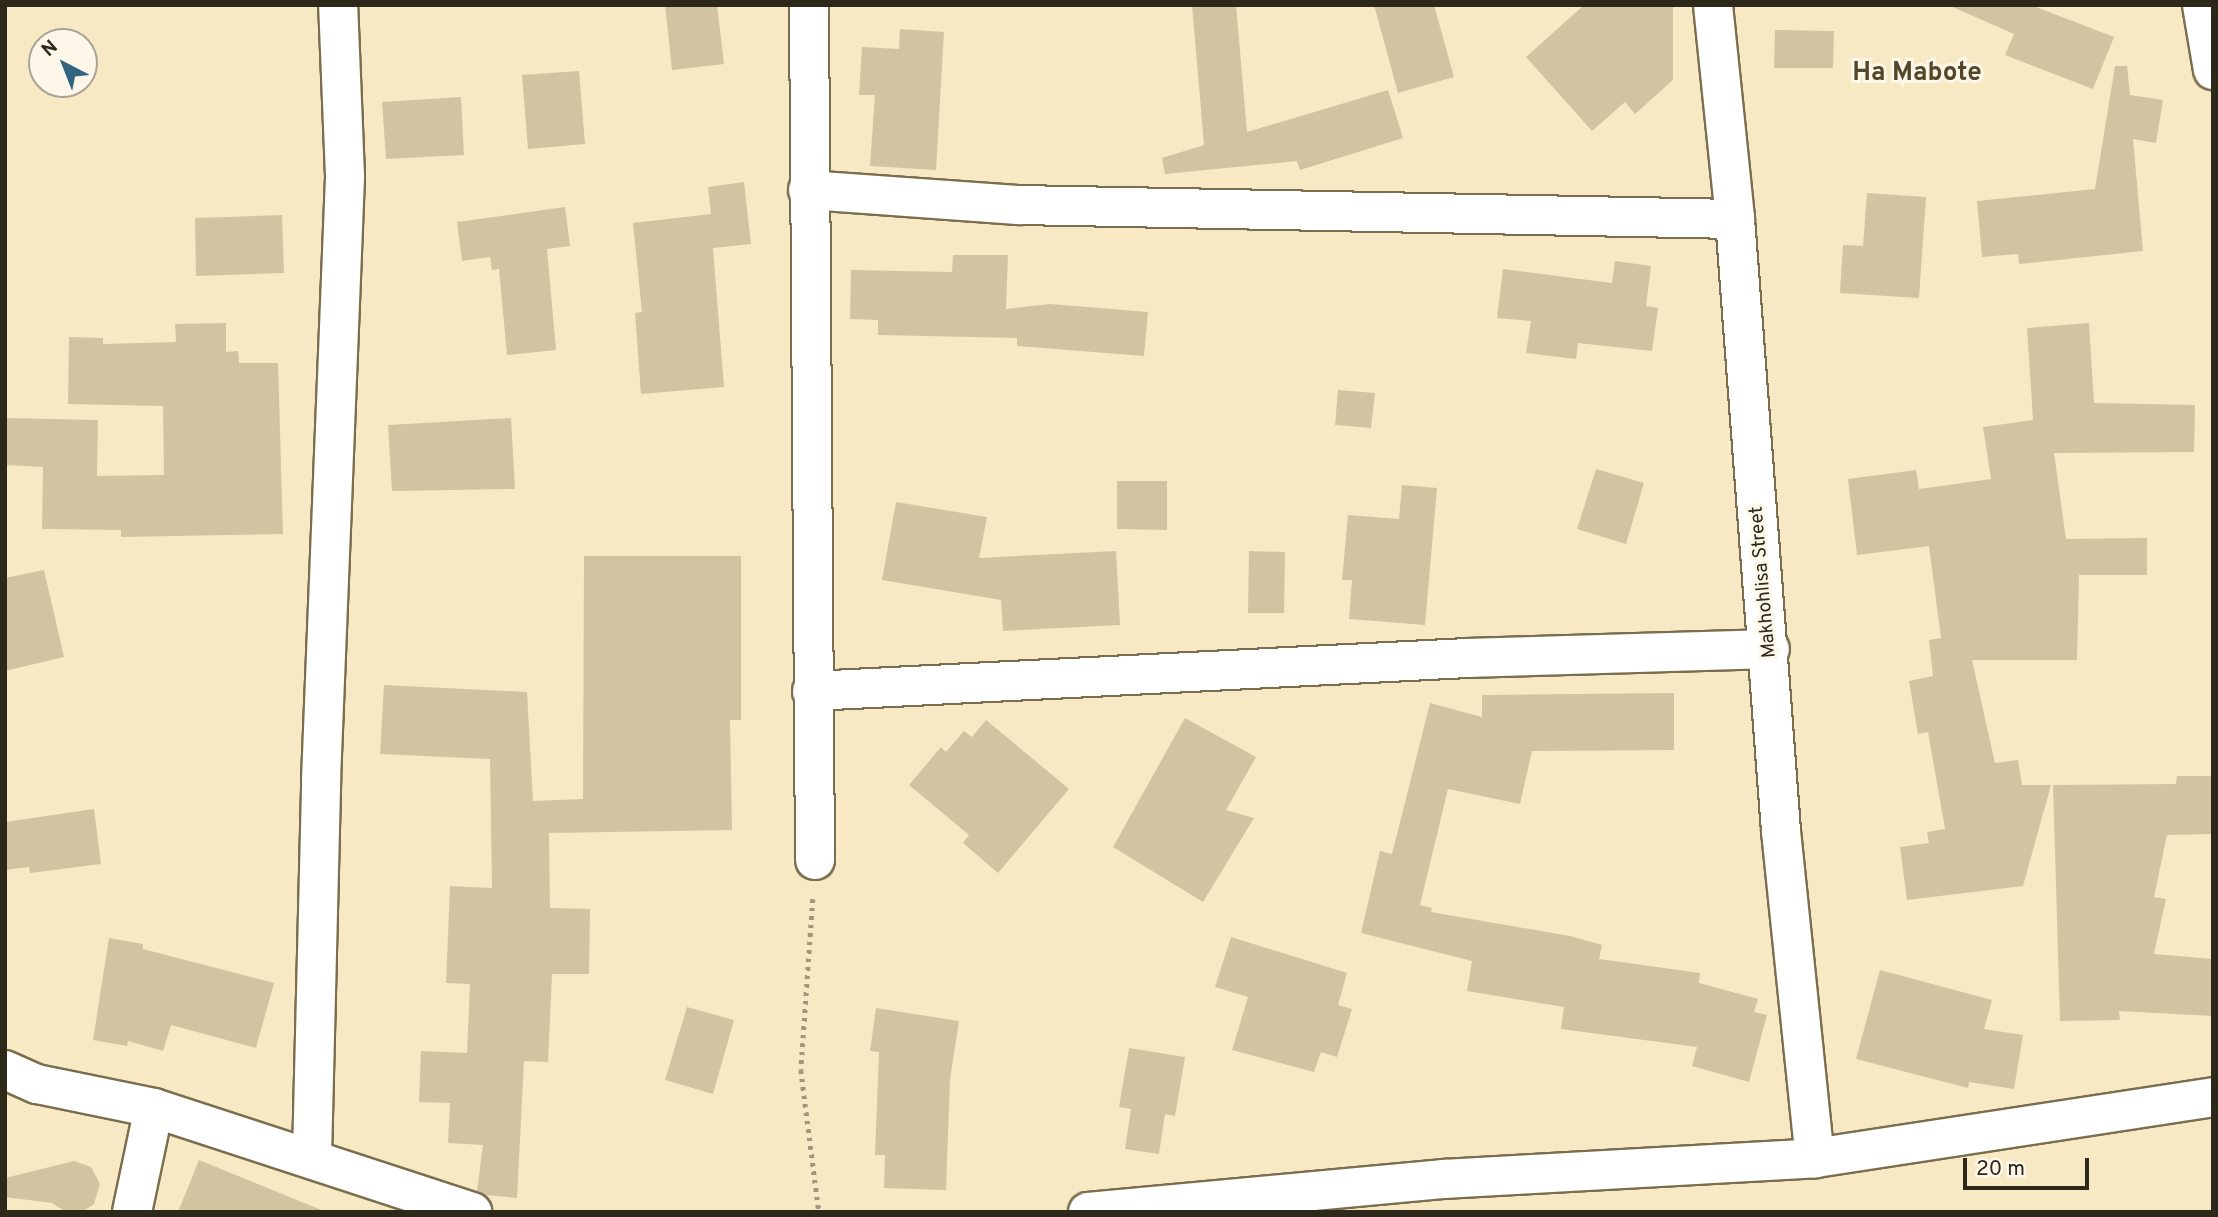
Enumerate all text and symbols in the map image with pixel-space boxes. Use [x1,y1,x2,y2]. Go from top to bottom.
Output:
north arrow [28,28,98,98]
text: N [37,35,63,62]
district label: Ha Mabote [1852,58,1982,90]
street label: Makhohlisa Street [1746,505,1782,659]
scale bar [1966,1144,2092,1188]
text: 20 m [1976,1156,2025,1183]

